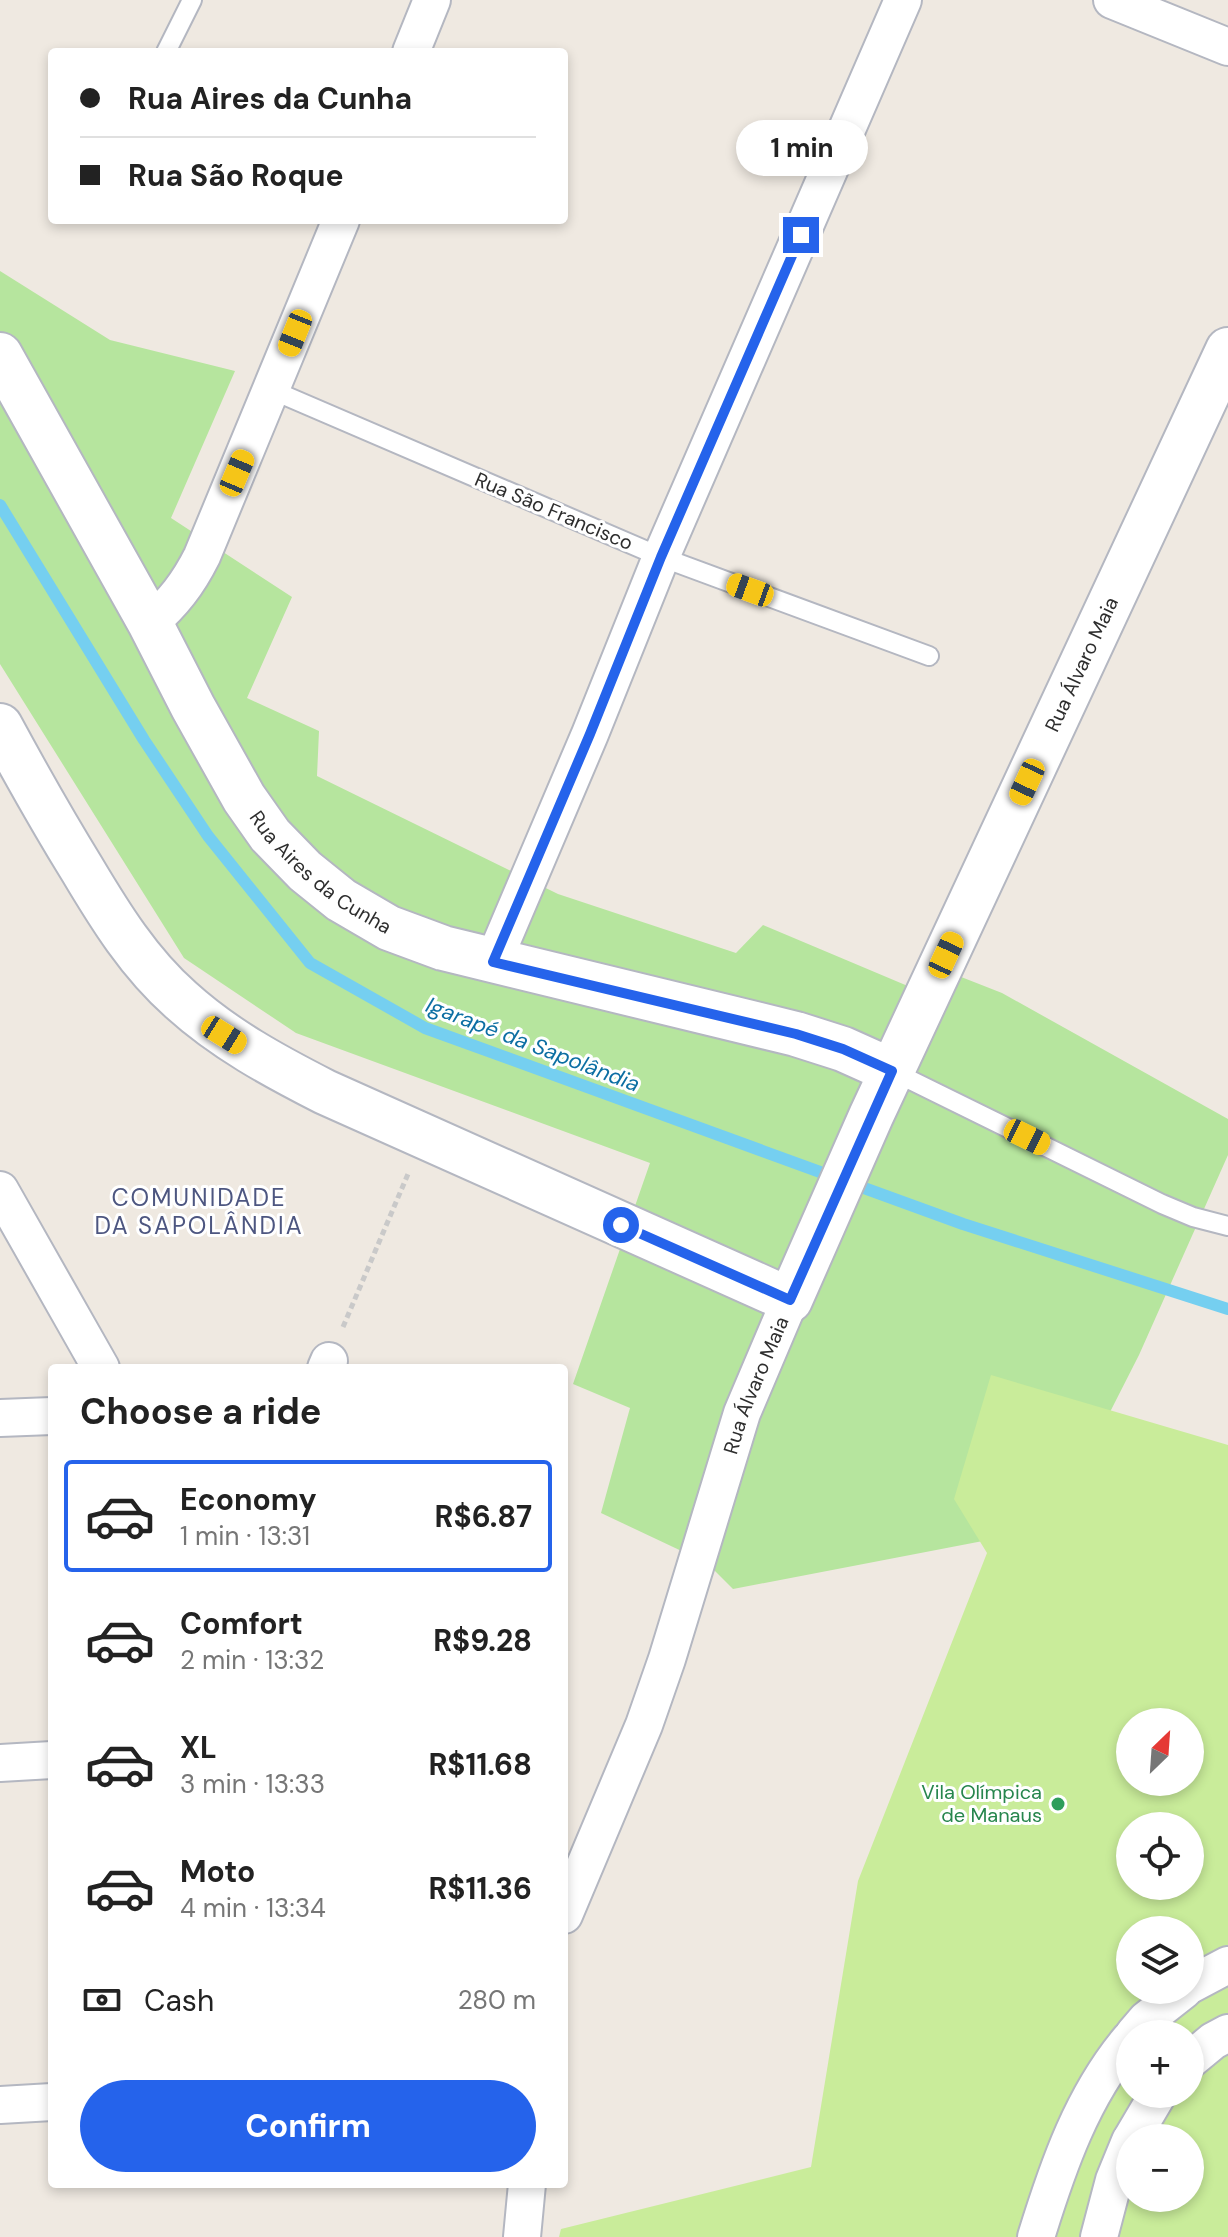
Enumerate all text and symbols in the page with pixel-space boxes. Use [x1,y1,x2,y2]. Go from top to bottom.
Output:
text: Rua Aires da Cunha [128,79,412,118]
callout: 1 min [735,119,867,175]
text: 1 min [770,131,834,165]
text: Rua São Roque [128,156,344,195]
route end [783,217,819,253]
car [275,306,315,360]
car [217,446,257,500]
street label: Rua São Francisco [471,466,637,556]
car [723,571,777,609]
street label: Rua Álvaro Maia [1039,593,1124,736]
car [1006,755,1048,809]
street label: Rua Aires da Cunha [244,805,396,940]
car [925,928,967,982]
water label: Igarapé da Sapolândia [422,990,644,1099]
car [197,1012,251,1058]
car [1000,1116,1054,1158]
district label: COMUNIDADE DA SAPOLÂNDIA [94,1182,304,1241]
route start [603,1207,639,1243]
street label: Rua Álvaro Maia [717,1312,795,1457]
text: Choose a ride [80,1388,321,1435]
icon: car [84,1480,156,1552]
text: Economy [180,1480,317,1519]
text: R$6.87 [435,1497,532,1536]
text: 1 min · 13:31 [180,1519,310,1553]
icon: car [84,1604,156,1676]
text: Comfort [180,1604,303,1643]
text: R$9.28 [433,1621,532,1660]
text: 2 min · 13:32 [180,1643,324,1677]
north arrow [1116,1708,1204,1796]
map controls [1116,1708,1204,2212]
icon: car [84,1728,156,1800]
text: XL [180,1728,217,1767]
text: R$11.68 [428,1745,532,1784]
text: 3 min · 13:33 [180,1767,325,1801]
place label: Vila Olímpica de Manaus [921,1779,1042,1828]
marker: Vila Olímpica de Manaus [1049,1795,1067,1813]
button: locate [1116,1812,1204,1900]
icon: car [84,1852,156,1924]
text: Moto [180,1852,255,1891]
text: R$11.36 [428,1869,532,1908]
text: 4 min · 13:34 [180,1891,326,1925]
button: layers [1116,1916,1204,2004]
icon: cash [80,1978,124,2022]
text: Cash [144,1981,214,2020]
text: 280 m [458,1983,536,2017]
button: + [1116,2020,1204,2108]
button: Confirm [80,2080,536,2172]
button: − [1116,2124,1204,2212]

